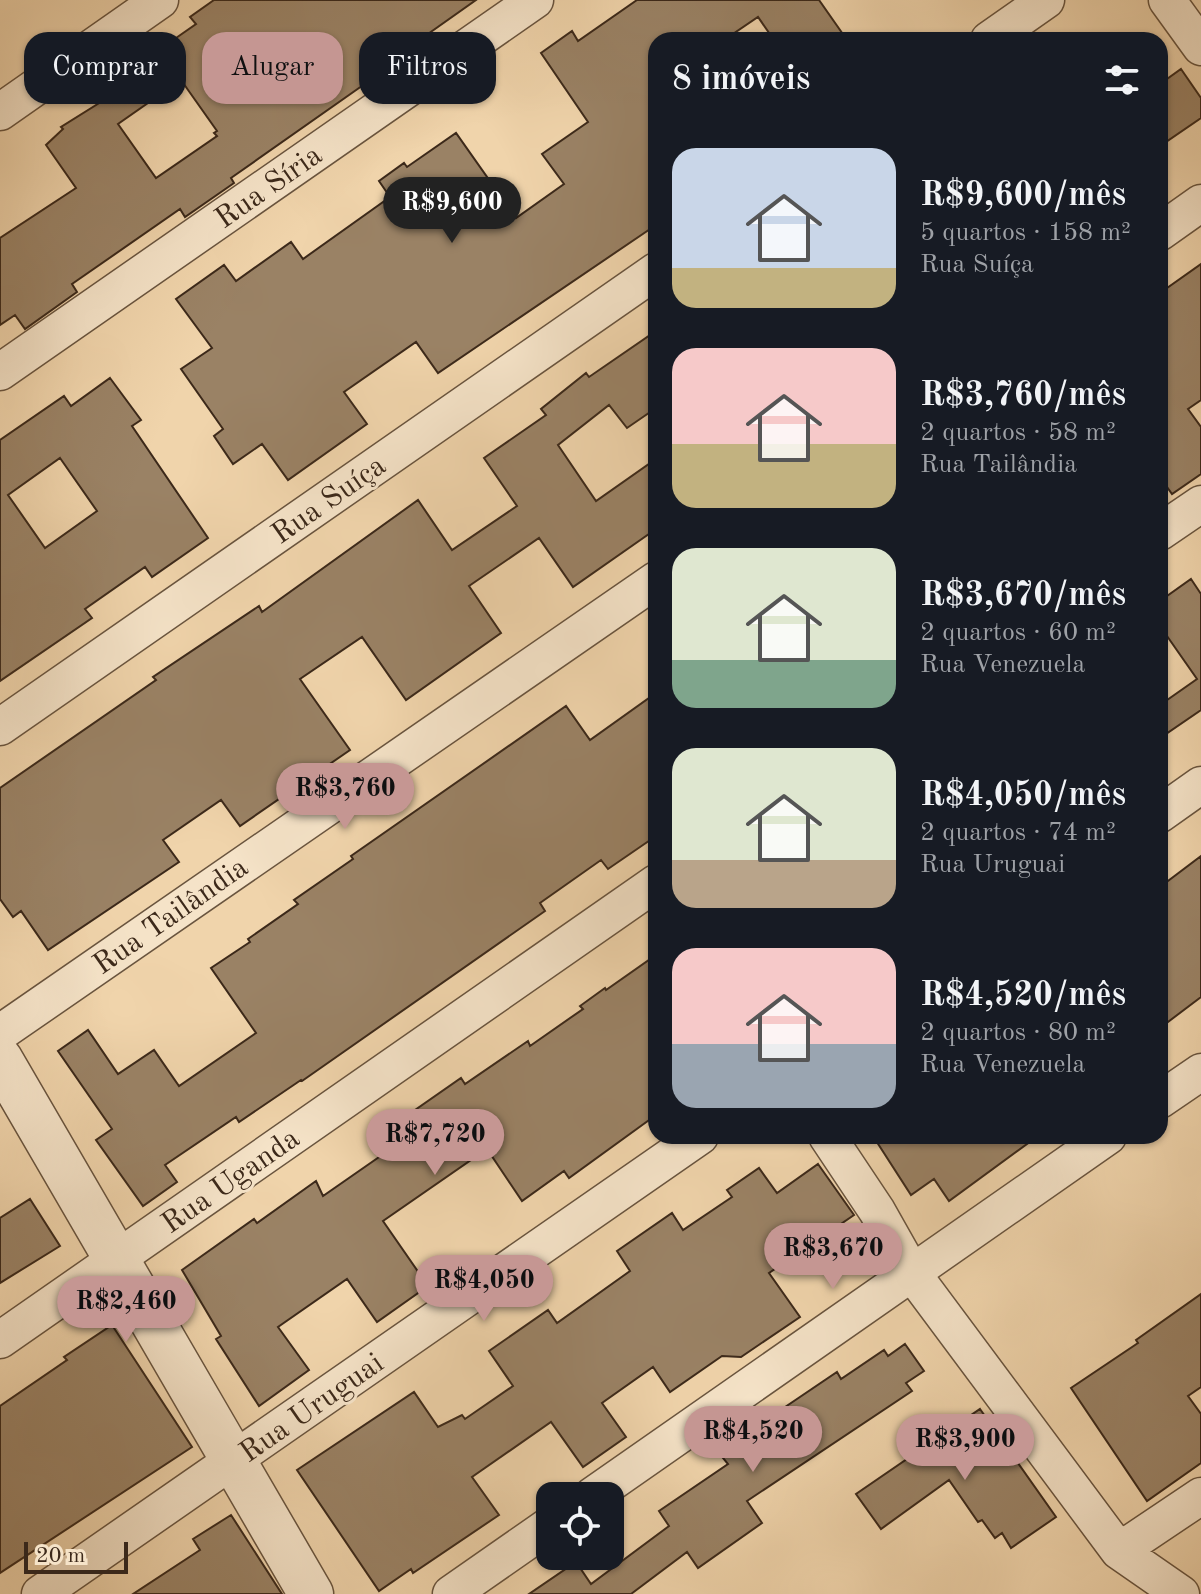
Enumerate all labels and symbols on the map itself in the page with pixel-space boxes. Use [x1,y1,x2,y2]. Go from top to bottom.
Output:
street label: Rua Síria [210,140,328,235]
pin: R$9,600 [378,177,526,245]
street label: Rua Suíça [267,451,392,551]
pin: R$3,760 [271,763,419,831]
street label: Rua Tailândia [88,852,254,981]
pin: R$7,720 [361,1109,509,1177]
street label: Rua Uganda [157,1123,306,1240]
pin: R$3,670 [759,1223,907,1291]
pin: R$4,050 [410,1255,558,1323]
pin: R$2,460 [52,1276,200,1344]
street label: Rua Uruguai [235,1348,389,1469]
pin: R$4,520 [679,1406,827,1474]
pin: R$3,900 [891,1414,1039,1482]
scale bar [24,1538,128,1574]

